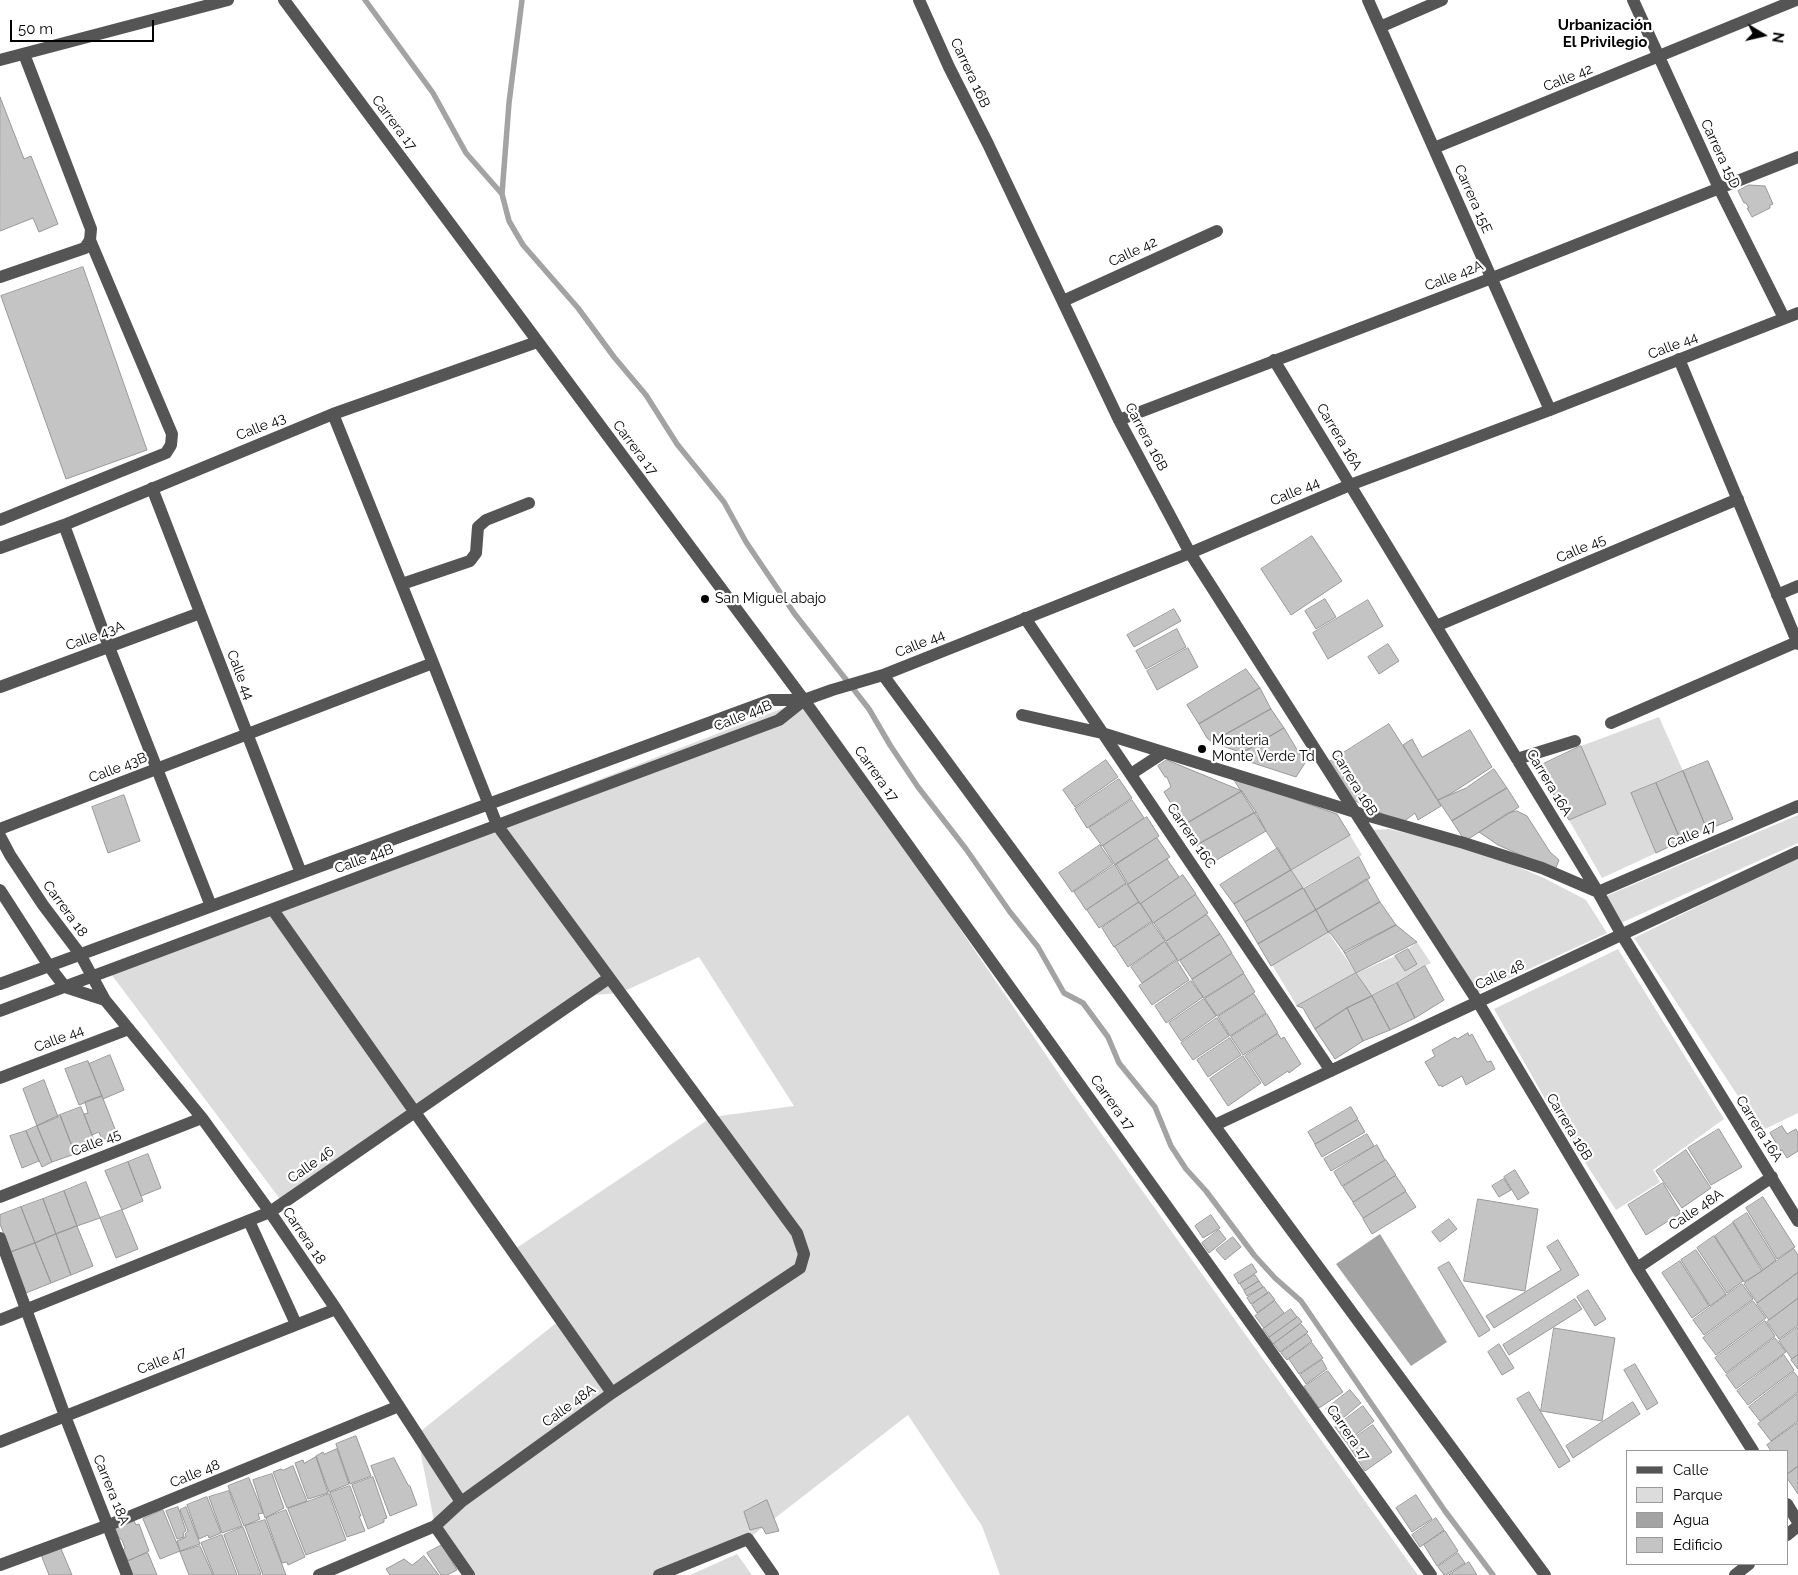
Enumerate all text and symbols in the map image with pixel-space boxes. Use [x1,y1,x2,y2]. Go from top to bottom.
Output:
scale bar [12,10,156,42]
north arrow [1738,10,1788,60]
district label: Urbanización El Privilegio [1558,16,1652,51]
text: 50 m [18,20,53,38]
text: N [1769,31,1787,44]
street label: Carrera 16B [947,36,993,110]
street label: Calle 42 [1541,61,1595,95]
street label: Carrera 17 [368,92,420,154]
street label: Carrera 15D [1697,117,1743,191]
street label: Carrera 15E [1450,162,1496,236]
street label: Calle 42 [1106,233,1160,271]
street label: Calle 42A [1422,257,1486,295]
street label: Calle 44 [1646,329,1700,363]
street label: Carrera 16B [1121,400,1171,474]
street label: Carrera 16A [1313,401,1365,473]
street label: Calle 43 [234,410,288,444]
street label: Carrera 17 [609,417,661,479]
street label: Calle 44 [1268,474,1322,510]
street label: Calle 45 [1554,531,1608,567]
place label: San Miguel abajo [715,591,826,607]
marker: San Miguel abajo [699,593,711,605]
street label: Calle 43A [63,618,127,654]
street label: Calle 44 [893,626,947,662]
street label: Calle 44 [223,648,257,702]
street label: Calle 44B [711,697,775,735]
place label: Monteria Monte Verde Td [1212,733,1315,766]
street label: Carrera 17 [850,743,902,805]
marker: Monteria Monte Verde Td [1196,743,1208,755]
street label: Carrera 16B [1327,747,1381,819]
street label: Carrera 16A [1523,747,1575,819]
street label: Calle 43B [86,749,150,787]
street label: Carrera 16C [1163,800,1219,872]
street label: Calle 47 [1665,817,1719,853]
street label: Calle 44B [332,841,396,877]
street label: Carrera 18 [39,878,91,940]
street label: Calle 48 [1473,956,1527,994]
street label: Calle 44 [32,1022,86,1056]
street label: Carrera 17 [1086,1072,1138,1134]
street label: Carrera 16B [1543,1091,1595,1163]
street label: Carrera 16A [1732,1093,1786,1165]
street label: Calle 45 [69,1126,123,1160]
street label: Calle 46 [285,1143,337,1187]
street label: Calle 48A [1666,1186,1726,1234]
street label: Carrera 18 [279,1204,329,1268]
street label: Calle 47 [135,1344,189,1378]
street label: Calle 48A [539,1381,599,1431]
street label: Carrera 17 [1323,1402,1373,1464]
legend [1626,1450,1788,1565]
street label: Carrera 18A [89,1452,133,1528]
street label: Calle 48 [167,1456,223,1492]
text: Calle [1673,1461,1708,1479]
text: Parque [1673,1486,1722,1504]
text: Agua [1673,1511,1709,1529]
text: Edificio [1673,1536,1723,1554]

